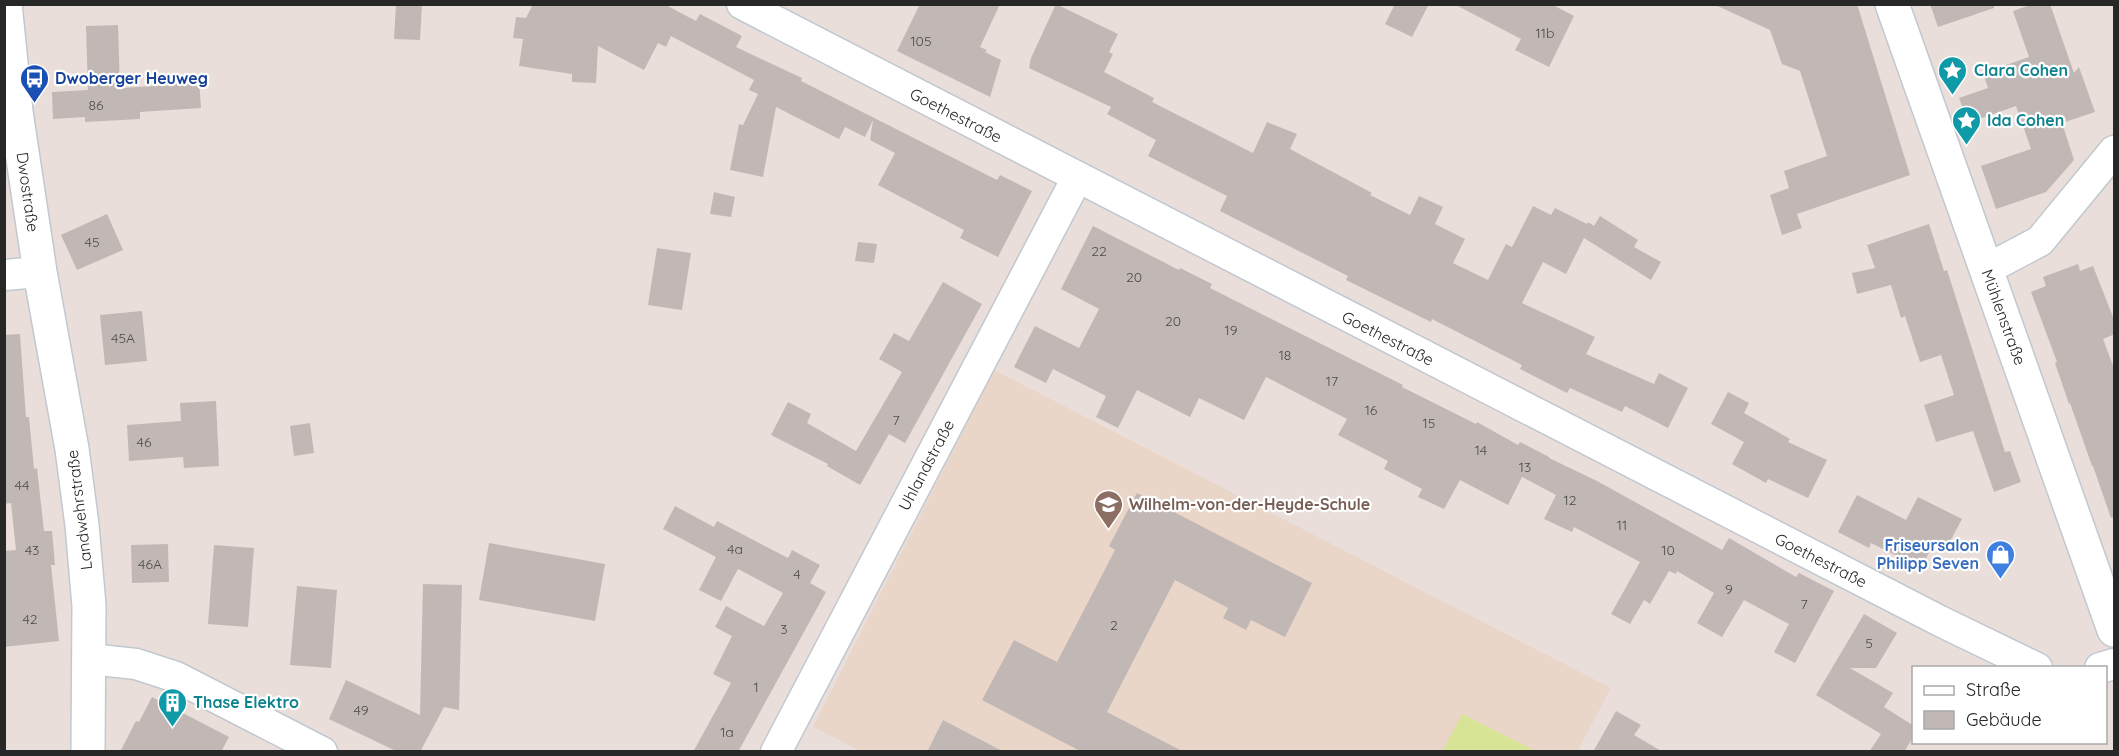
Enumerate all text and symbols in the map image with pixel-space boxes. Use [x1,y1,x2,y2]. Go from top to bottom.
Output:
house number: 11b [1536,24,1554,42]
house number: 105 [910,32,932,50]
place icon: Clara Cohen [1937,54,1969,96]
place label: Clara Cohen [1974,60,2068,80]
bus stop icon: Dwoberger Heuweg [18,62,50,104]
place label: Dwoberger Heuweg [55,68,208,88]
street label: Goethestraße [907,83,1005,147]
house number: 86 [88,96,104,114]
place icon: Ida Cohen [1950,104,1982,146]
place label: Ida Cohen [1987,110,2064,130]
street label: Dwostraße [12,151,44,233]
house number: 45 [84,233,100,251]
house number: 22 [1091,242,1107,260]
street label: Mühlenstraße [1977,266,2031,368]
house number: 20 [1126,268,1142,286]
street label: Goethestraße [1339,306,1437,370]
house number: 20 [1165,312,1181,330]
house number: 19 [1225,321,1238,339]
house number: 45A [111,329,135,347]
house number: 18 [1279,346,1291,364]
house number: 17 [1326,372,1338,390]
house number: 16 [1365,401,1378,419]
house number: 7 [892,411,900,429]
house number: 15 [1423,414,1435,432]
street label: Uhlandstraße [894,416,958,514]
house number: 46 [137,433,152,451]
house number: 14 [1475,441,1487,459]
street label: Landwehrstraße [62,449,96,571]
house number: 13 [1519,458,1531,476]
house number: 44 [15,476,29,494]
school or university icon: Wilhelm-von-der-Heyde-Schule [1092,488,1124,530]
house number: 12 [1564,491,1577,509]
place label: Wilhelm-von-der-Heyde-Schule [1129,494,1370,514]
house number: 11 [1617,516,1627,534]
street label: Goethestraße [1772,528,1870,592]
place label: Friseursalon Philipp Seven [1877,535,1979,573]
shop icon: Friseursalon Philipp Seven [1984,538,2016,580]
house number: 4a [727,540,743,558]
house number: 43 [25,541,39,559]
house number: 10 [1661,541,1675,559]
house number: 46A [138,555,162,573]
house number: 4 [793,565,801,583]
house number: 9 [1725,580,1733,598]
house number: 7 [1800,595,1808,613]
house number: 42 [22,610,38,628]
house number: 2 [1110,616,1118,634]
house number: 3 [780,620,788,638]
house number: 5 [1865,634,1873,652]
legend [1912,666,2107,744]
house number: 1 [753,678,759,696]
text: Straße [1966,678,2021,701]
building icon: Thase Elektro [156,686,188,728]
place label: Thase Elektro [193,692,299,712]
house number: 49 [354,701,369,719]
text: Gebäude [1966,708,2042,731]
house number: 1a [720,723,734,741]

